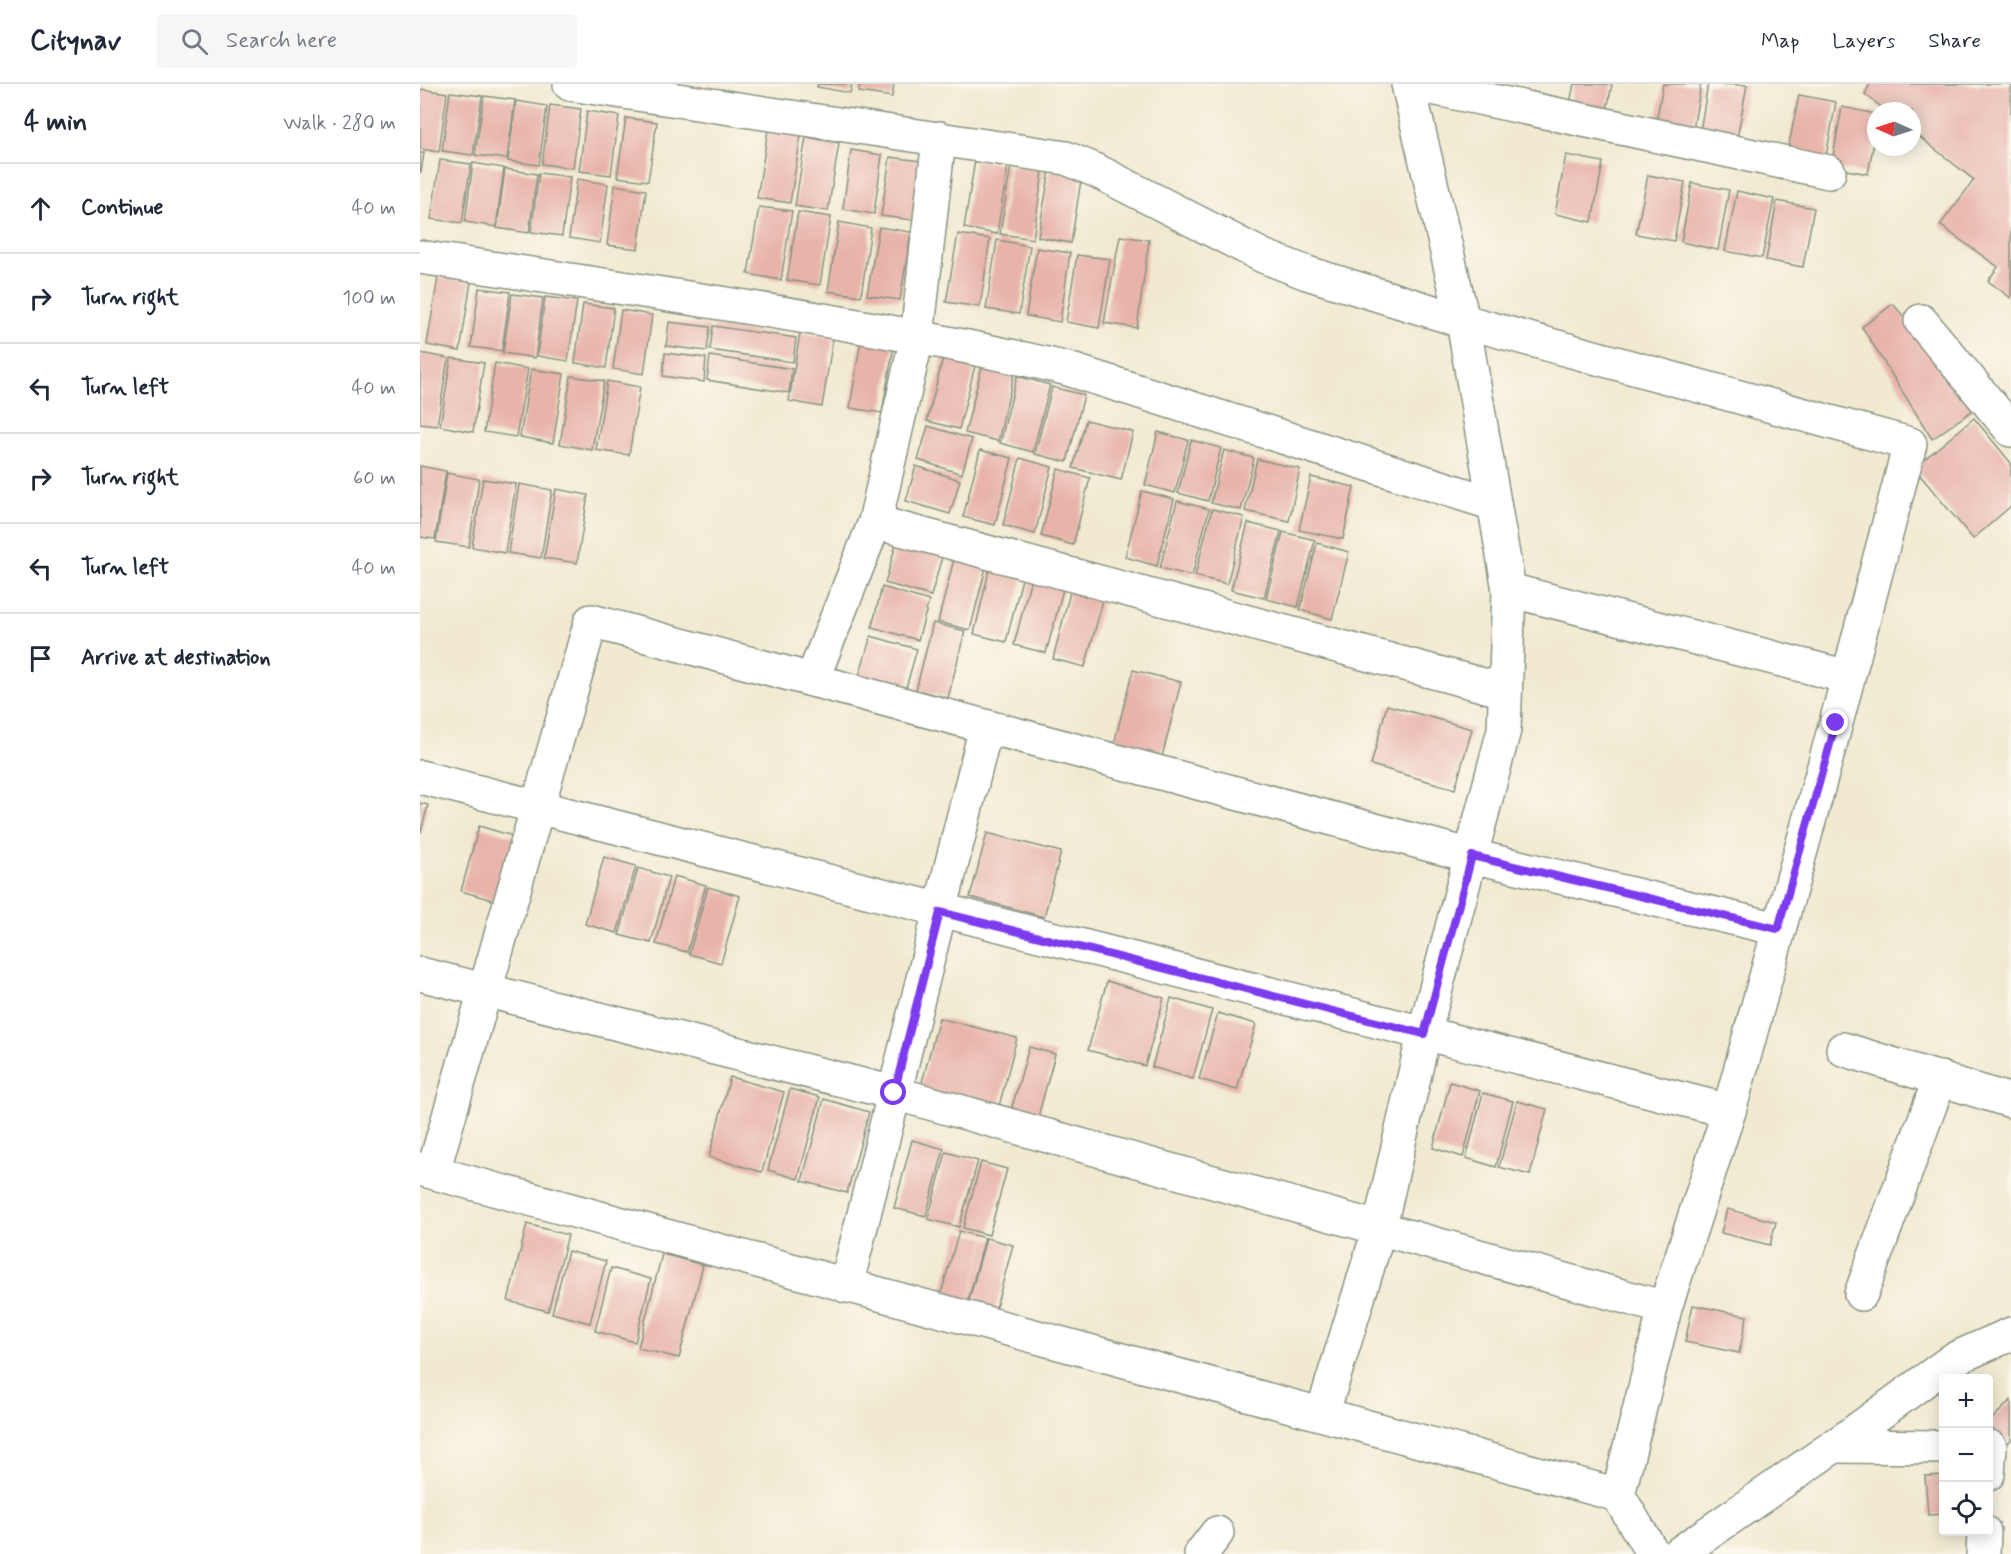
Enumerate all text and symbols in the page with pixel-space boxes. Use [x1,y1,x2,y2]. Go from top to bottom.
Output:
search box [157,14,577,68]
text: Citynav [30,23,121,60]
icon: search [178,25,211,58]
text: Search here [226,27,337,55]
text: Map [1761,27,1799,55]
text: Layers [1832,27,1895,55]
text: Share [1928,27,1981,55]
north arrow [1867,102,1921,156]
text: 4 min [24,106,87,140]
text: Walk · 280 m [283,110,396,137]
icon: ahead [24,192,57,225]
text: Continue [81,194,163,222]
text: 40 m [352,195,396,222]
icon: right [24,282,57,315]
text: Turn right [81,284,179,312]
text: 100 m [342,285,396,312]
icon: left [24,372,57,405]
text: Turn left [81,374,169,402]
text: 40 m [352,375,396,402]
icon: right [24,462,57,495]
text: Turn right [81,464,179,492]
text: 60 m [353,465,396,492]
icon: left [24,552,57,585]
text: Turn left [81,554,169,582]
text: 40 m [352,555,396,582]
icon: arrive [24,642,57,675]
text: Arrive at destination [81,644,271,672]
route end [1822,709,1848,735]
route start [880,1079,906,1105]
map controls [1939,1374,1993,1536]
button: + [1939,1374,1993,1428]
button: − [1939,1428,1993,1482]
button: locate [1939,1482,1993,1536]

